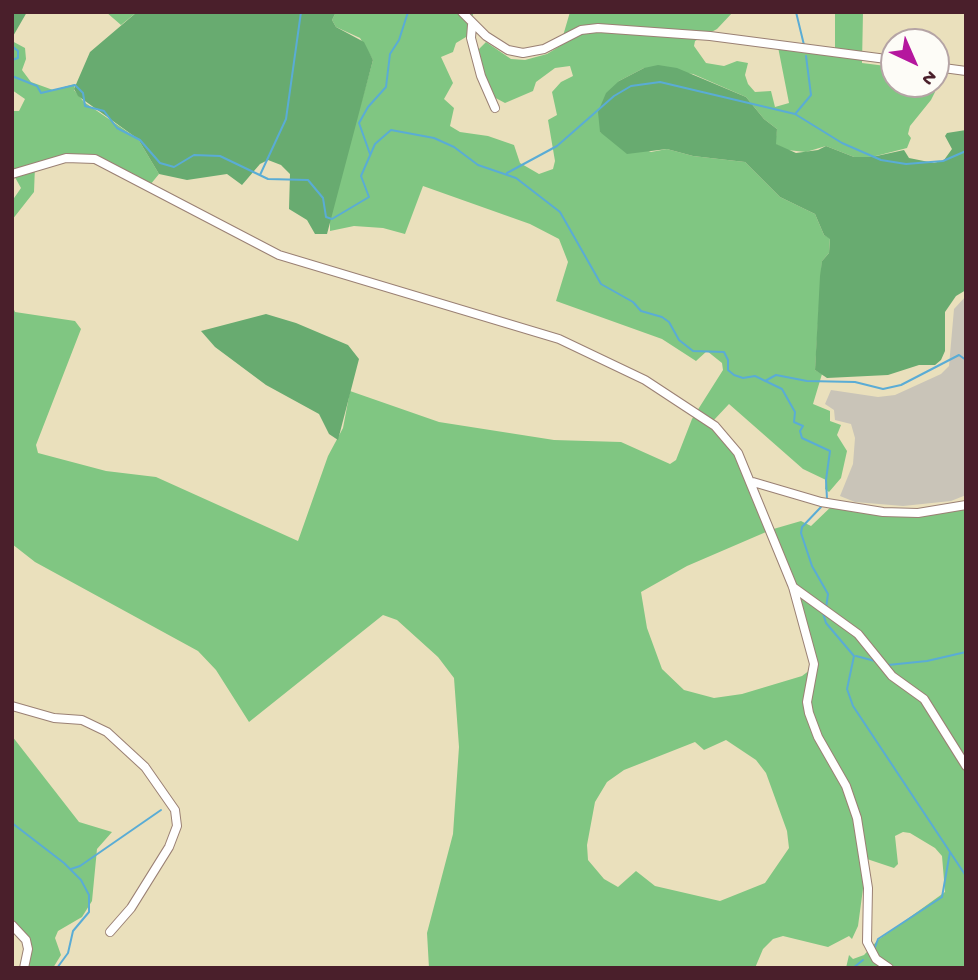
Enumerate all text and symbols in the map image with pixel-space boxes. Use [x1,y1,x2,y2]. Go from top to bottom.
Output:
north arrow [880,28,950,98]
text: N [916,64,941,90]

